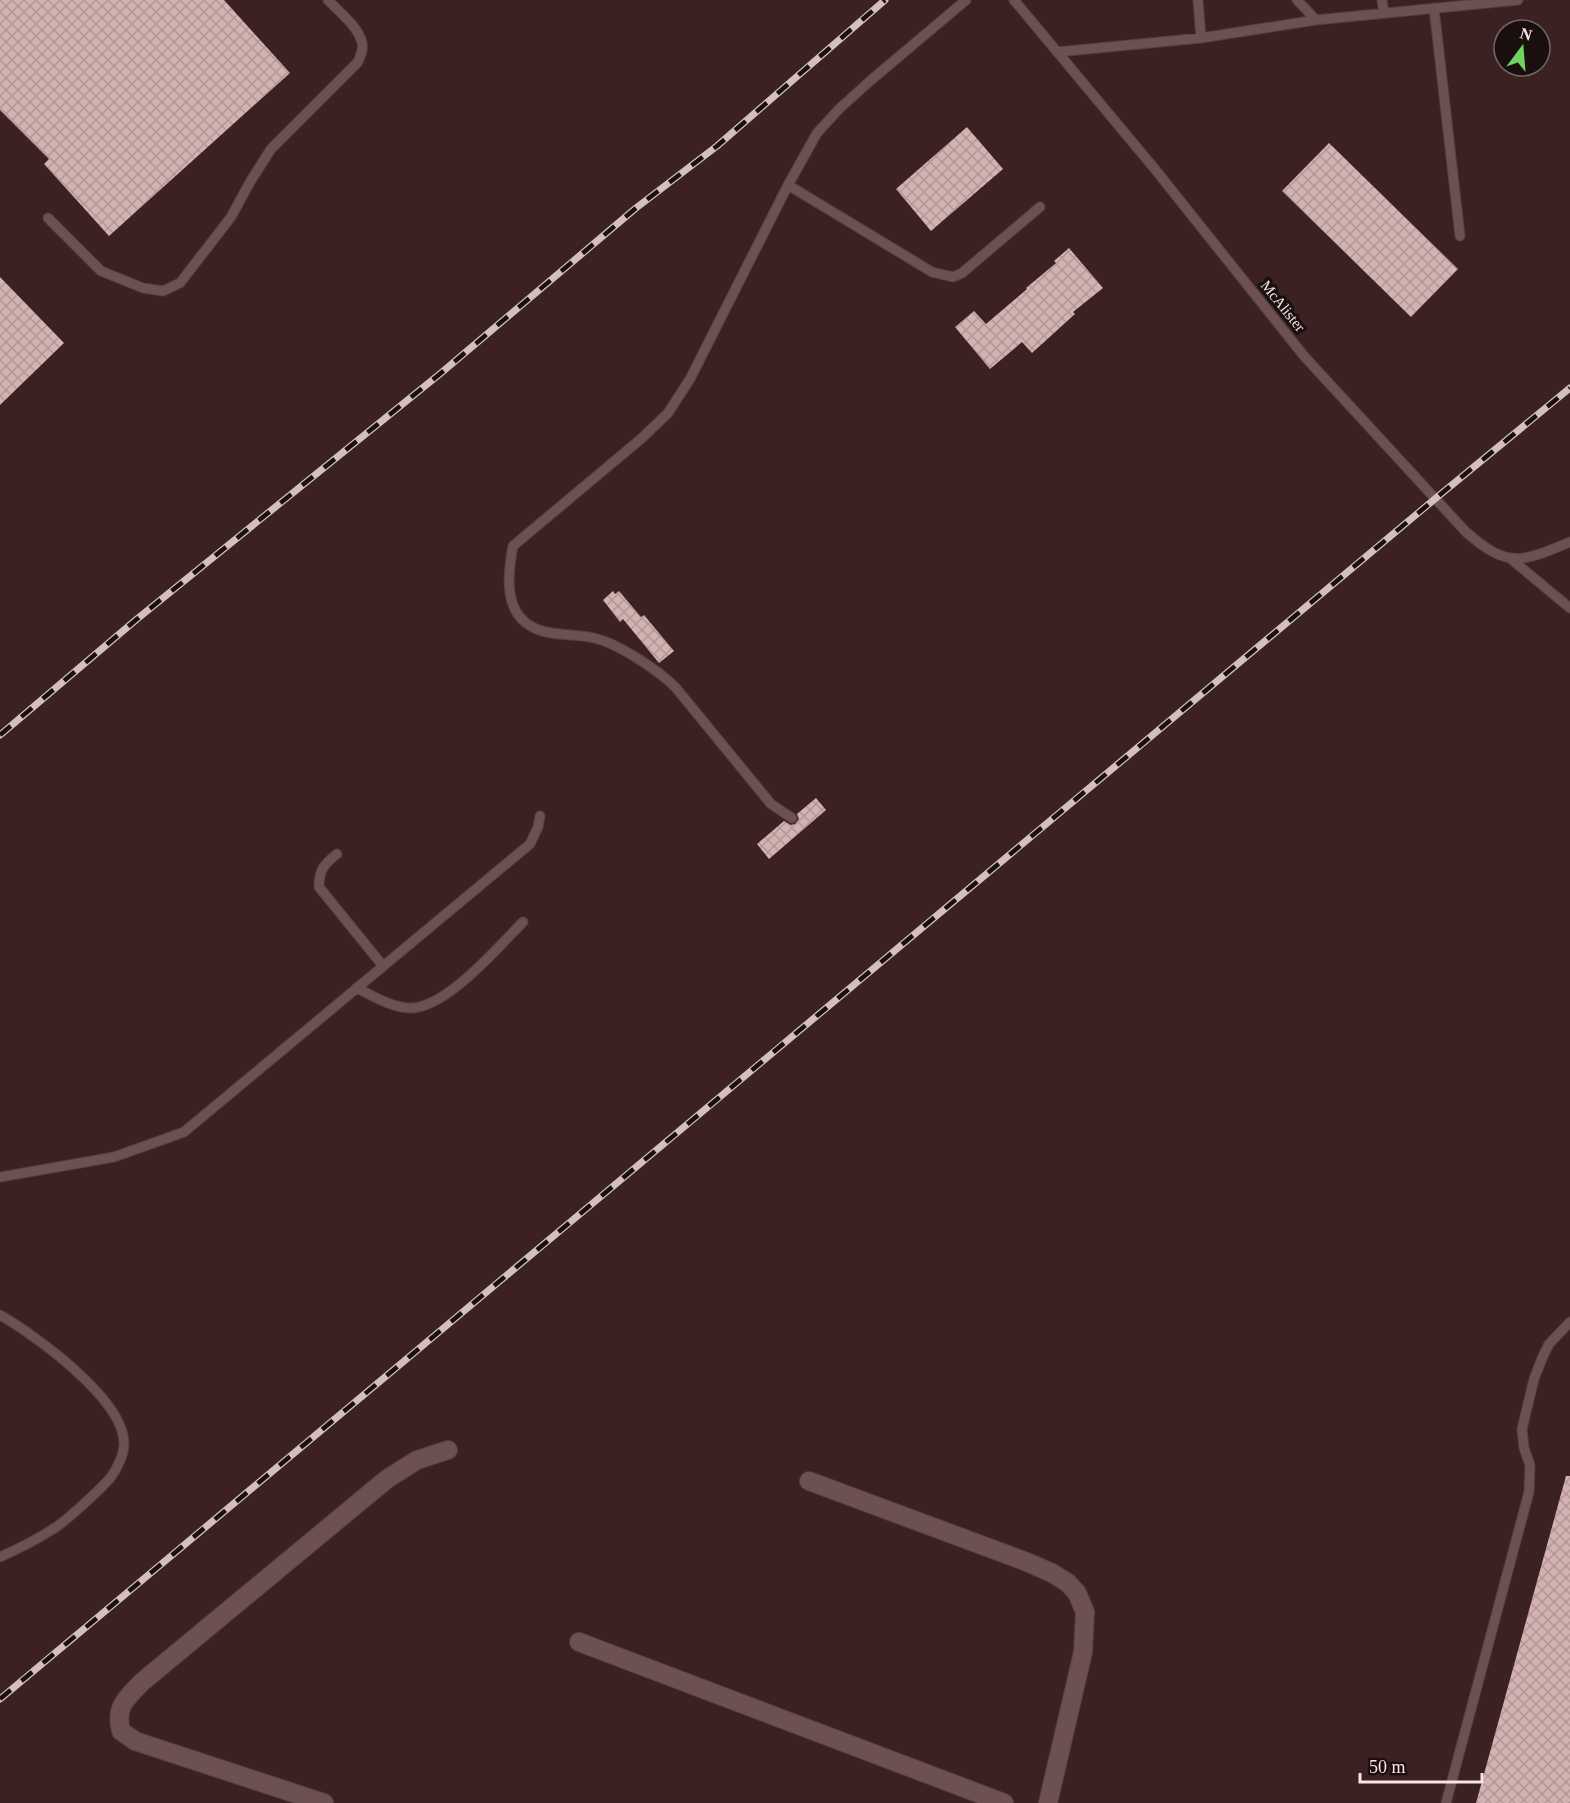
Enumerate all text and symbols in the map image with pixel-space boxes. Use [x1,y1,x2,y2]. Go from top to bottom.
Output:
north arrow [1492,18,1552,78]
text: N [1518,24,1534,44]
street label: McAlister [1258,277,1308,335]
scale bar [1360,1746,1482,1784]
text: 50 m [1369,1757,1406,1777]

